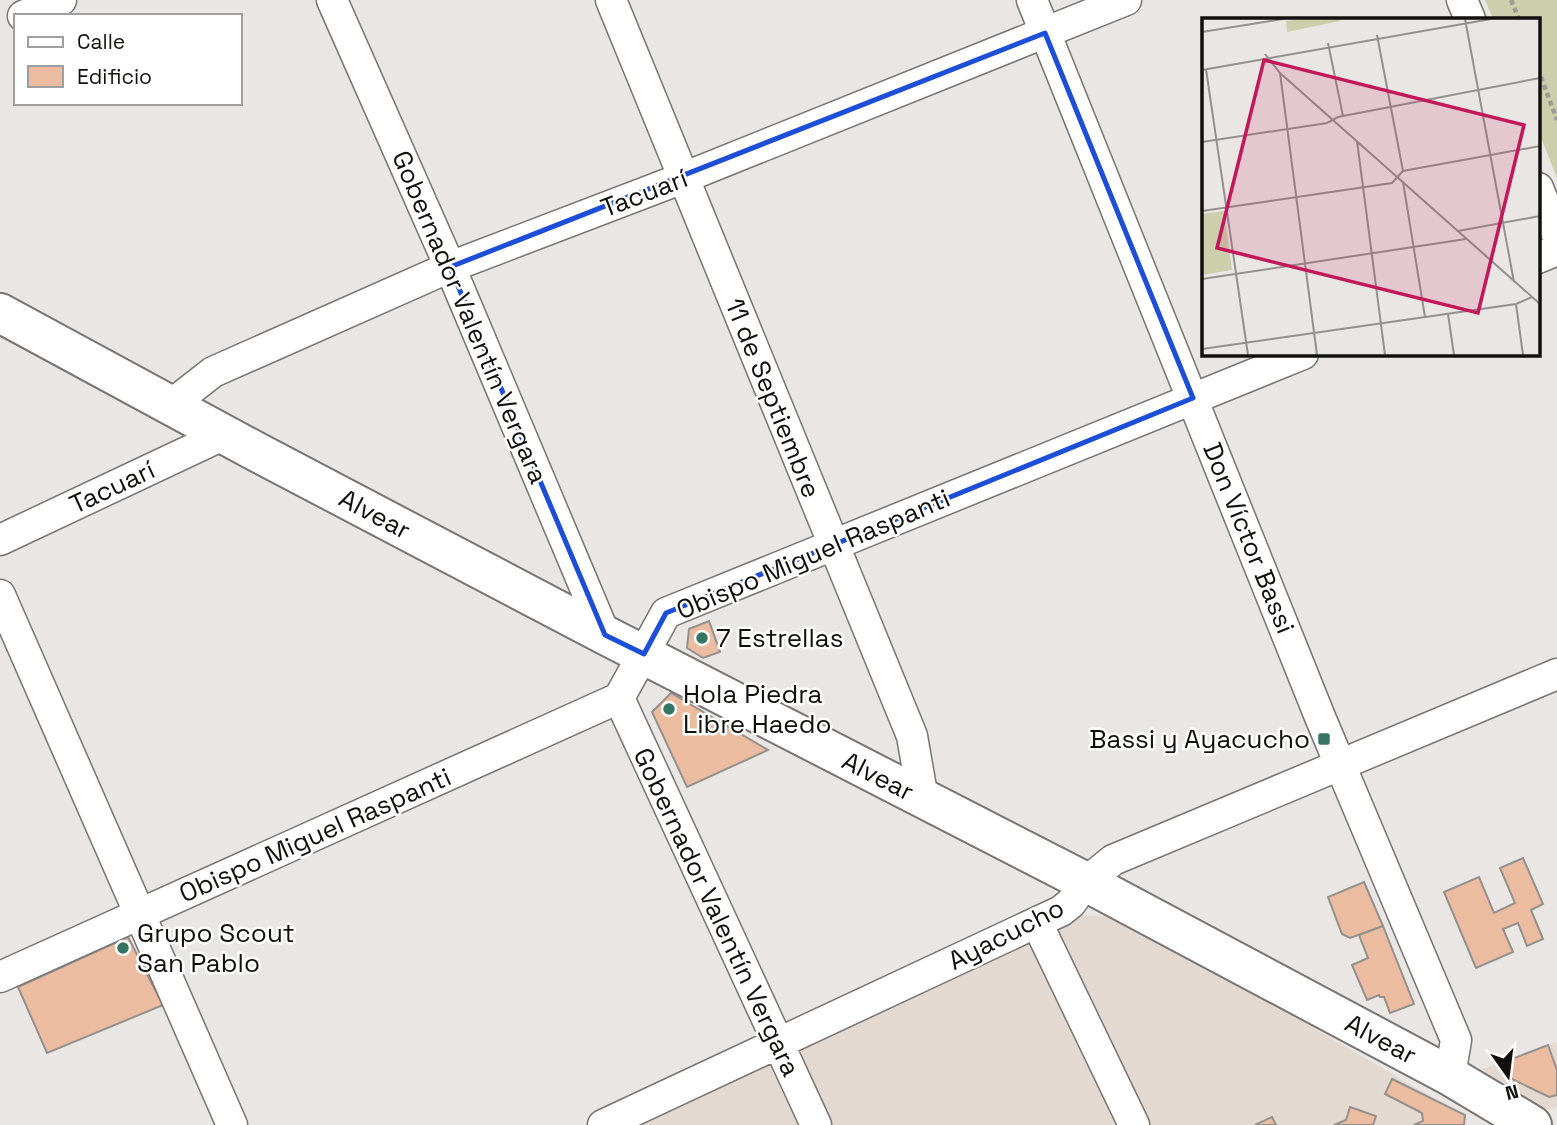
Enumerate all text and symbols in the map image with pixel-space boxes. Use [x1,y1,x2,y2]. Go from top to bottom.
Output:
legend [14,14,242,105]
inset map [1202,18,1540,355]
text: Calle [77,28,125,55]
text: Edificio [77,63,152,90]
street label: Gobernador Valentín Vergara [384,145,556,489]
street label: Tacuarí [596,161,693,225]
street label: 11 de Septiembre [717,293,829,503]
street label: Don Víctor Bassi [1195,438,1303,638]
street label: Tacuarí [64,452,161,521]
street label: Alvear [333,481,417,547]
street label: Obispo Miguel Raspanti [671,481,955,627]
place label: 7 Estrellas [716,621,843,655]
marker: 7 Estrellas [694,630,710,646]
place label: Hola Piedra Libre Haedo [683,677,832,741]
marker: Hola Piedra Libre Haedo [661,701,677,717]
place label: Bassi y Ayacucho [1089,722,1310,756]
marker: Bassi y Ayacucho [1316,731,1332,747]
street label: Gobernador Valentín Vergara [626,742,808,1082]
street label: Alvear [836,744,920,808]
street label: Obispo Miguel Raspanti [174,760,456,910]
street label: Ayacucho [942,890,1070,978]
place label: Grupo Scout San Pablo [137,916,295,980]
marker: Grupo Scout San Pablo [115,940,131,956]
street label: Alvear [1339,1006,1423,1072]
north arrow [1473,1041,1543,1111]
text: N [1503,1078,1521,1106]

